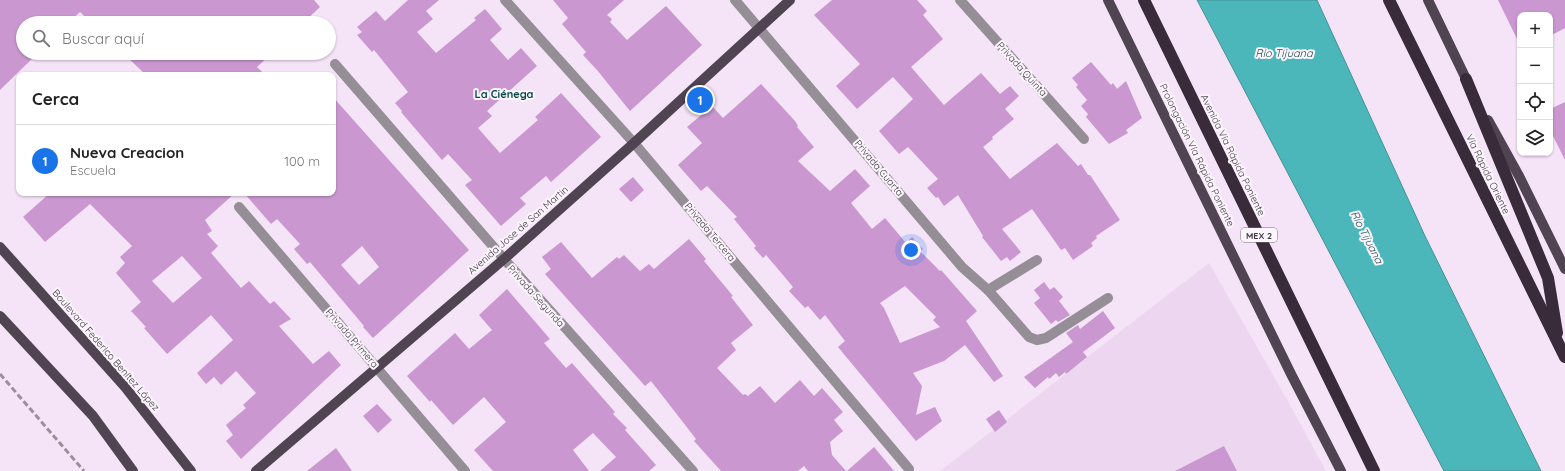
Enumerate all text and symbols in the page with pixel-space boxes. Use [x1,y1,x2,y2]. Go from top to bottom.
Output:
map controls [1517,12,1553,156]
button: + [1517,12,1553,48]
search box [16,16,336,60]
icon: search [30,27,52,49]
text: Buscar aquí [62,29,144,48]
street label: Privada Quinta [994,39,1050,99]
water label: Rio Tijuana [1255,46,1314,60]
button: − [1517,48,1553,84]
street label: Prolongación Vía Rápida Poniente [1157,81,1238,229]
button: locate [1517,84,1553,120]
pin: 1 [687,85,713,115]
district label: La Ciénega [474,87,534,101]
text: Cerca [32,88,79,109]
street label: Avenida Vía Rápida Poniente [1198,92,1268,218]
button: layers [1517,120,1553,156]
street label: Vía Rápida Oriente [1463,132,1513,216]
street label: Privada Cuarta [852,137,906,199]
text: Nueva Creacion [70,143,184,162]
text: 1 [42,153,48,169]
text: 100 m [284,153,320,169]
text: Escuela [70,162,116,178]
street label: Avenida Jose de San Martin [465,183,571,277]
street label: Privada Tercera [682,200,738,264]
water label: Río Tijuana [1348,208,1387,267]
road number: MEX 2 [1241,228,1277,242]
your location [901,240,921,260]
street label: Privada Segunda [505,262,567,330]
street label: Boulevard Federico Benítez López [50,286,163,414]
street label: Privada Primera [323,306,381,370]

